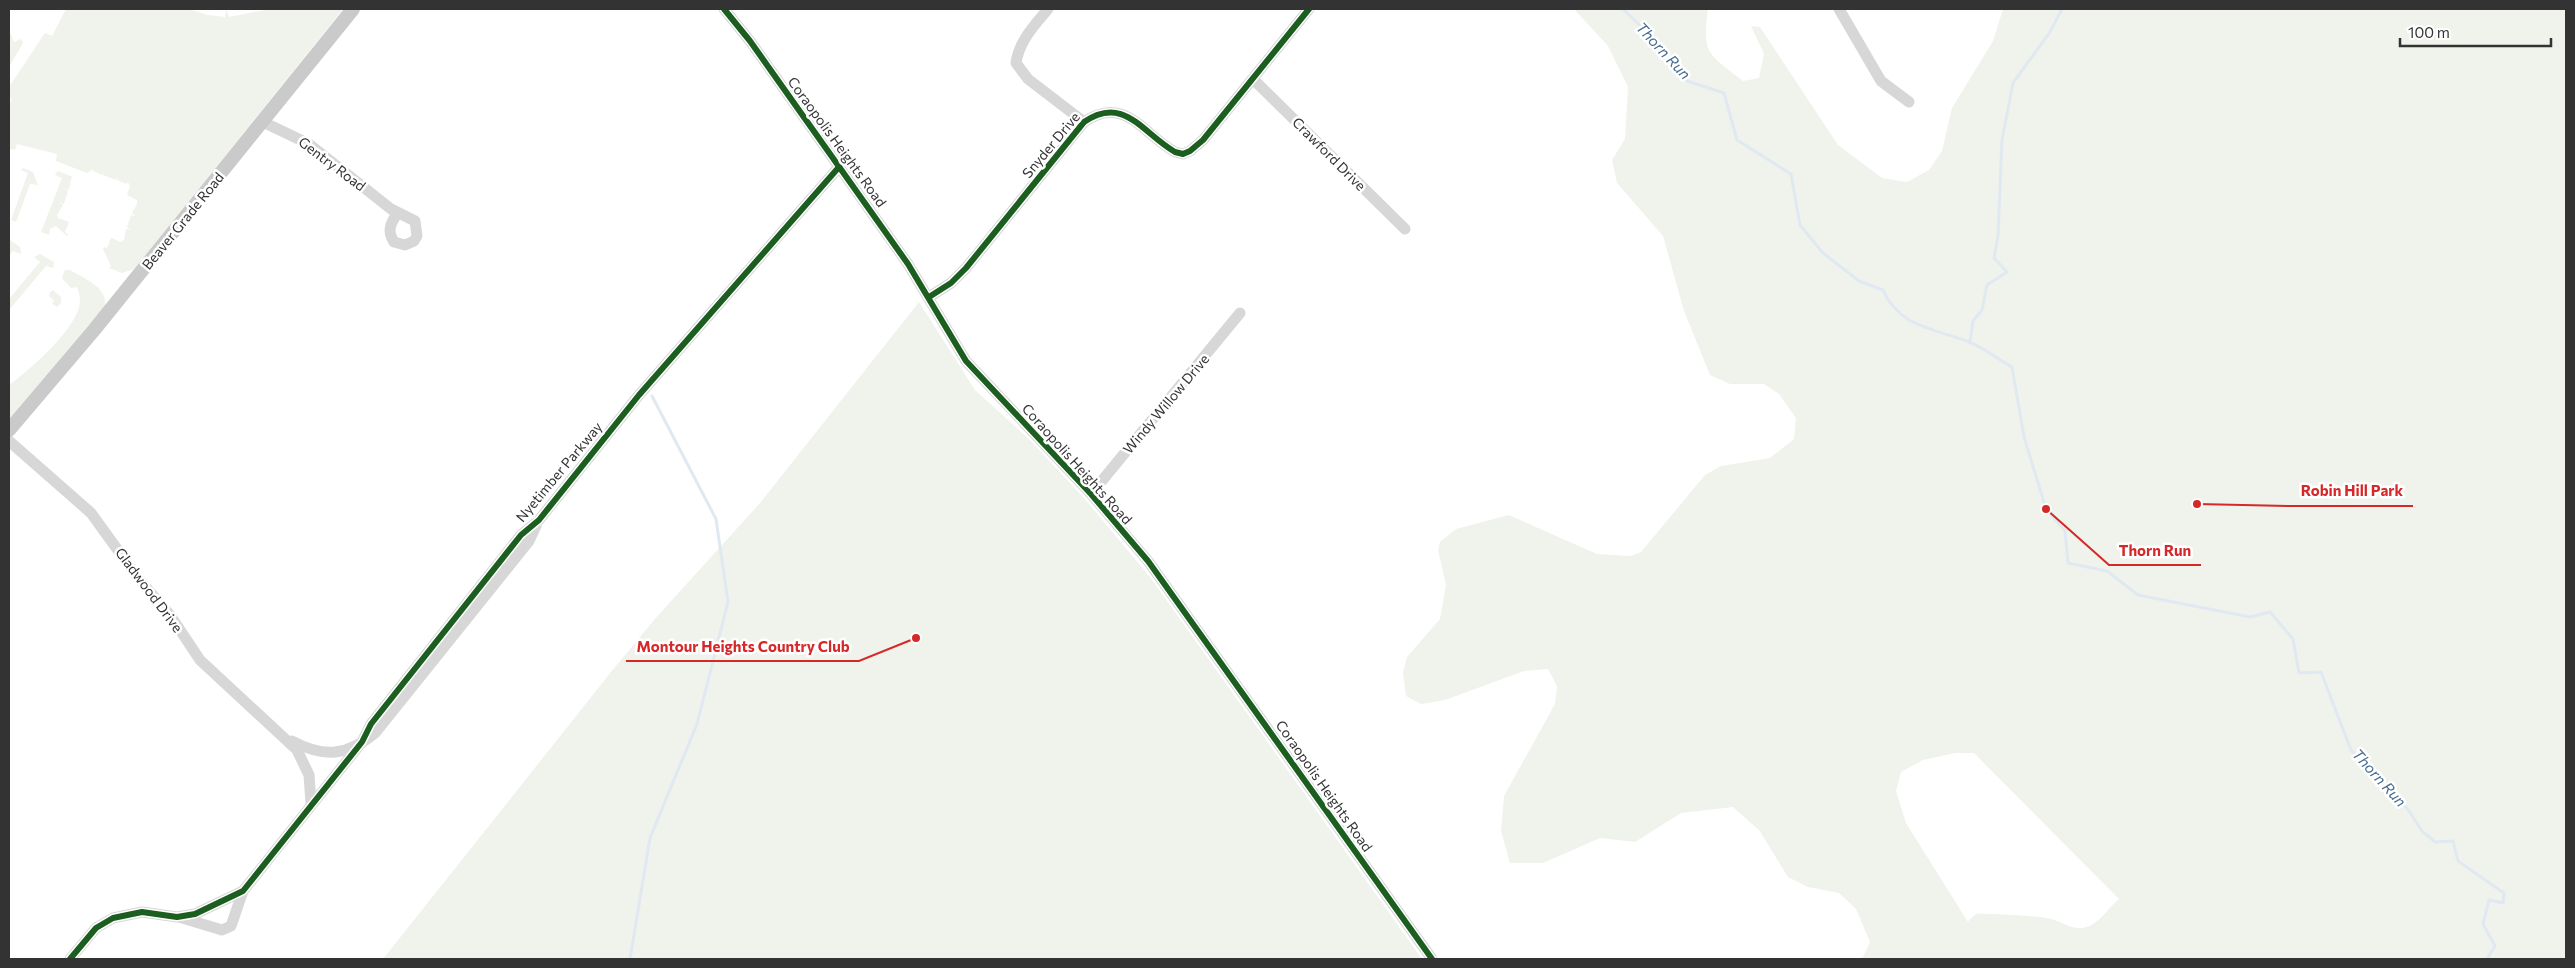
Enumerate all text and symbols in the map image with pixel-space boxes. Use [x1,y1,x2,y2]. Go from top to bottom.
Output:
scale bar [2400,15,2551,47]
water label: Thorn Run [1633,18,1695,83]
text: 100 m [2408,23,2450,41]
street label: Coraopolis Heights Road [785,73,890,210]
street label: Snyder Drive [1018,108,1083,181]
street label: Crawford Drive [1289,113,1370,194]
street label: Gentry Road [295,133,369,194]
street label: Beaver Grade Road [138,169,227,273]
street label: Windy Willow Drive [1119,350,1212,457]
street label: Coraopolis Heights Road [1019,400,1136,528]
street label: Nyetimber Parkway [512,418,605,525]
callout: Robin Hill Park [2291,476,2413,506]
text: Robin Hill Park [2301,481,2404,499]
callout: Thorn Run [2109,535,2201,565]
text: Thorn Run [2119,541,2191,559]
street label: Gladwood Drive [112,544,187,635]
callout: Montour Heights Country Club [626,631,859,661]
text: Montour Heights Country Club [636,637,850,655]
street label: Coraopolis Heights Road [1273,717,1376,855]
water label: Thorn Run [2349,745,2410,810]

